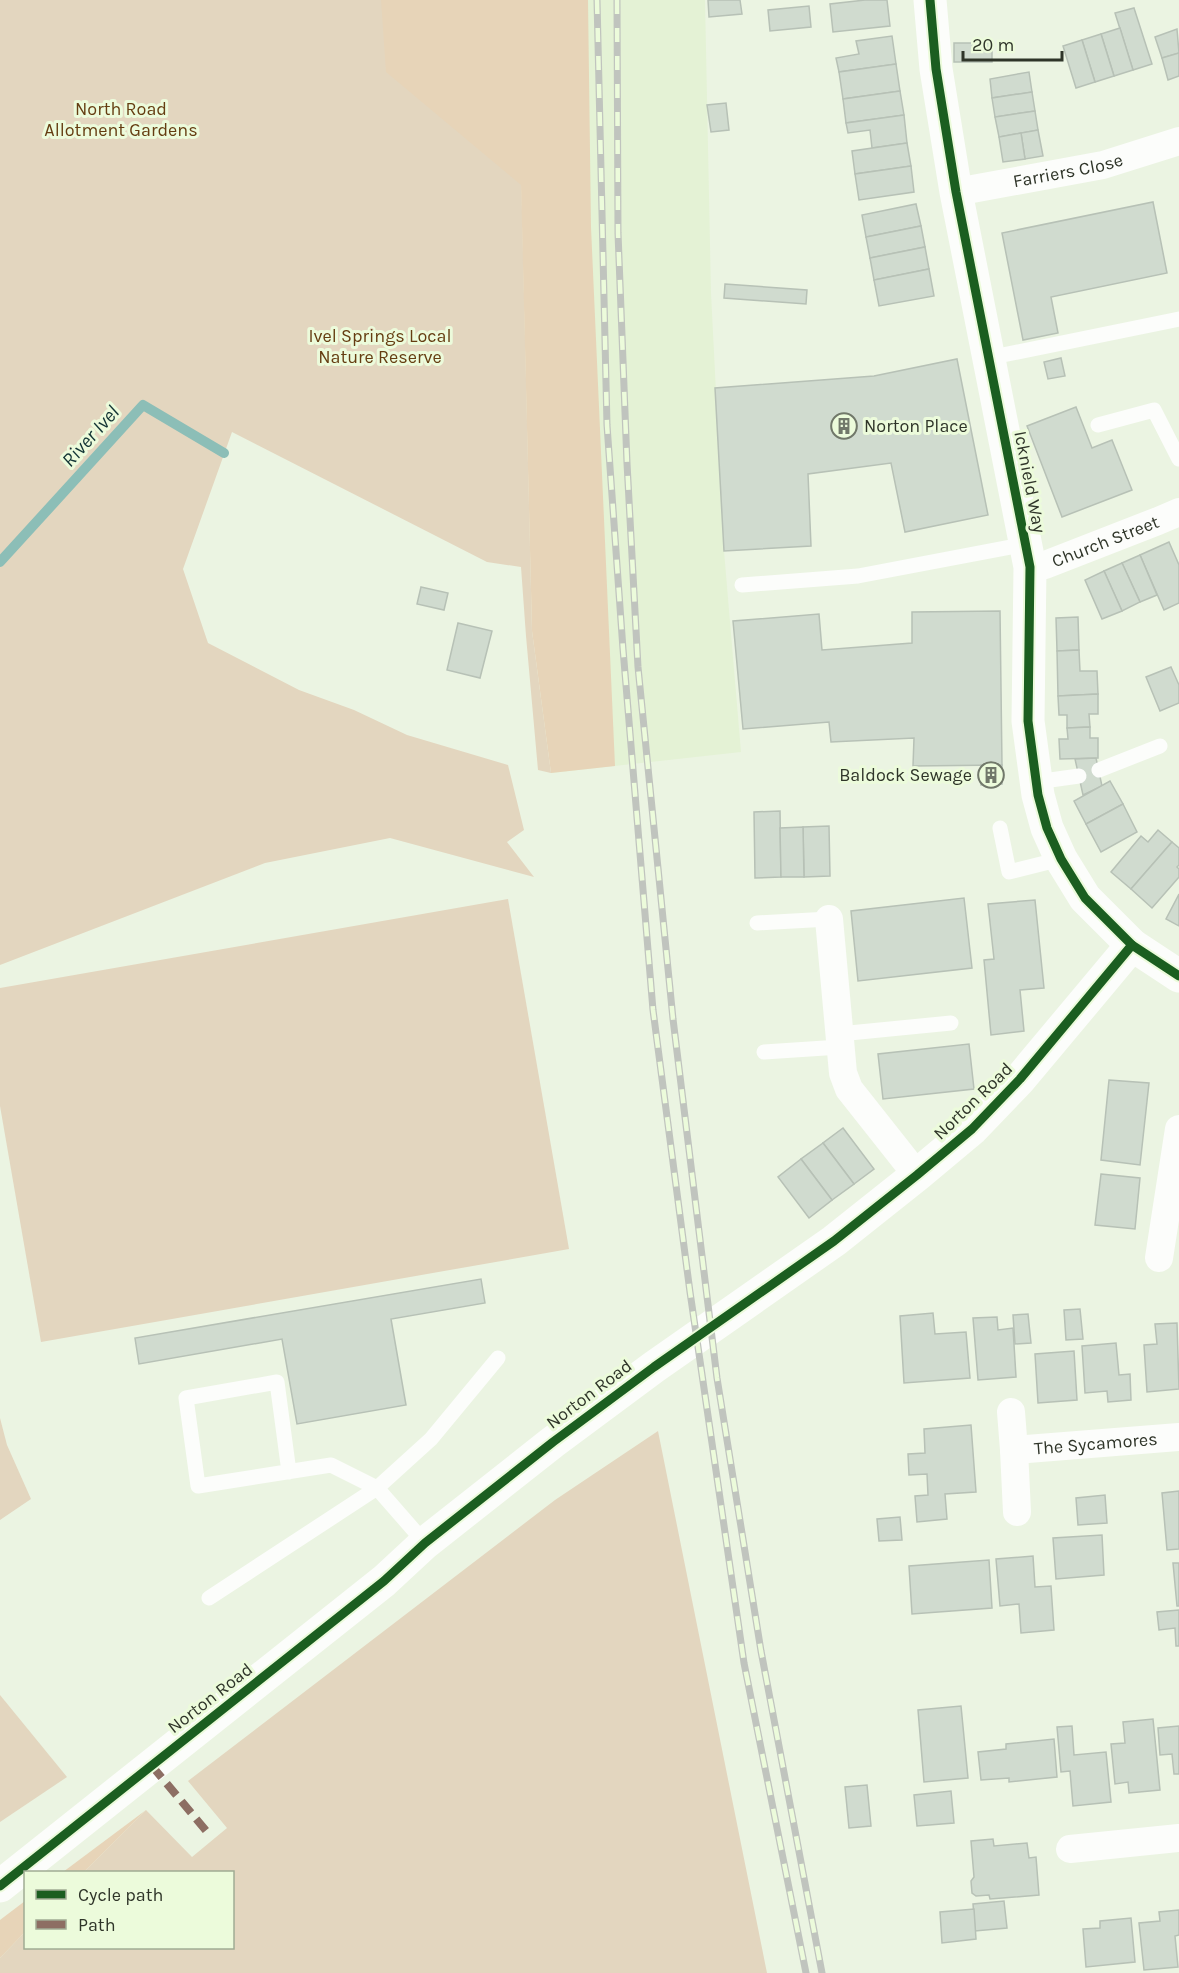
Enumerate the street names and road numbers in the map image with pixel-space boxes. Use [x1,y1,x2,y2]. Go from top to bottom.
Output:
street label: Farriers Close [1011,148,1126,192]
street label: Icknield Way [1009,429,1051,536]
street label: Church Street [1049,511,1162,572]
street label: Norton Road [929,1058,1017,1144]
street label: Norton Road [542,1355,636,1433]
street label: The Sycamores [1033,1428,1158,1459]
street label: Norton Road [163,1658,257,1738]

